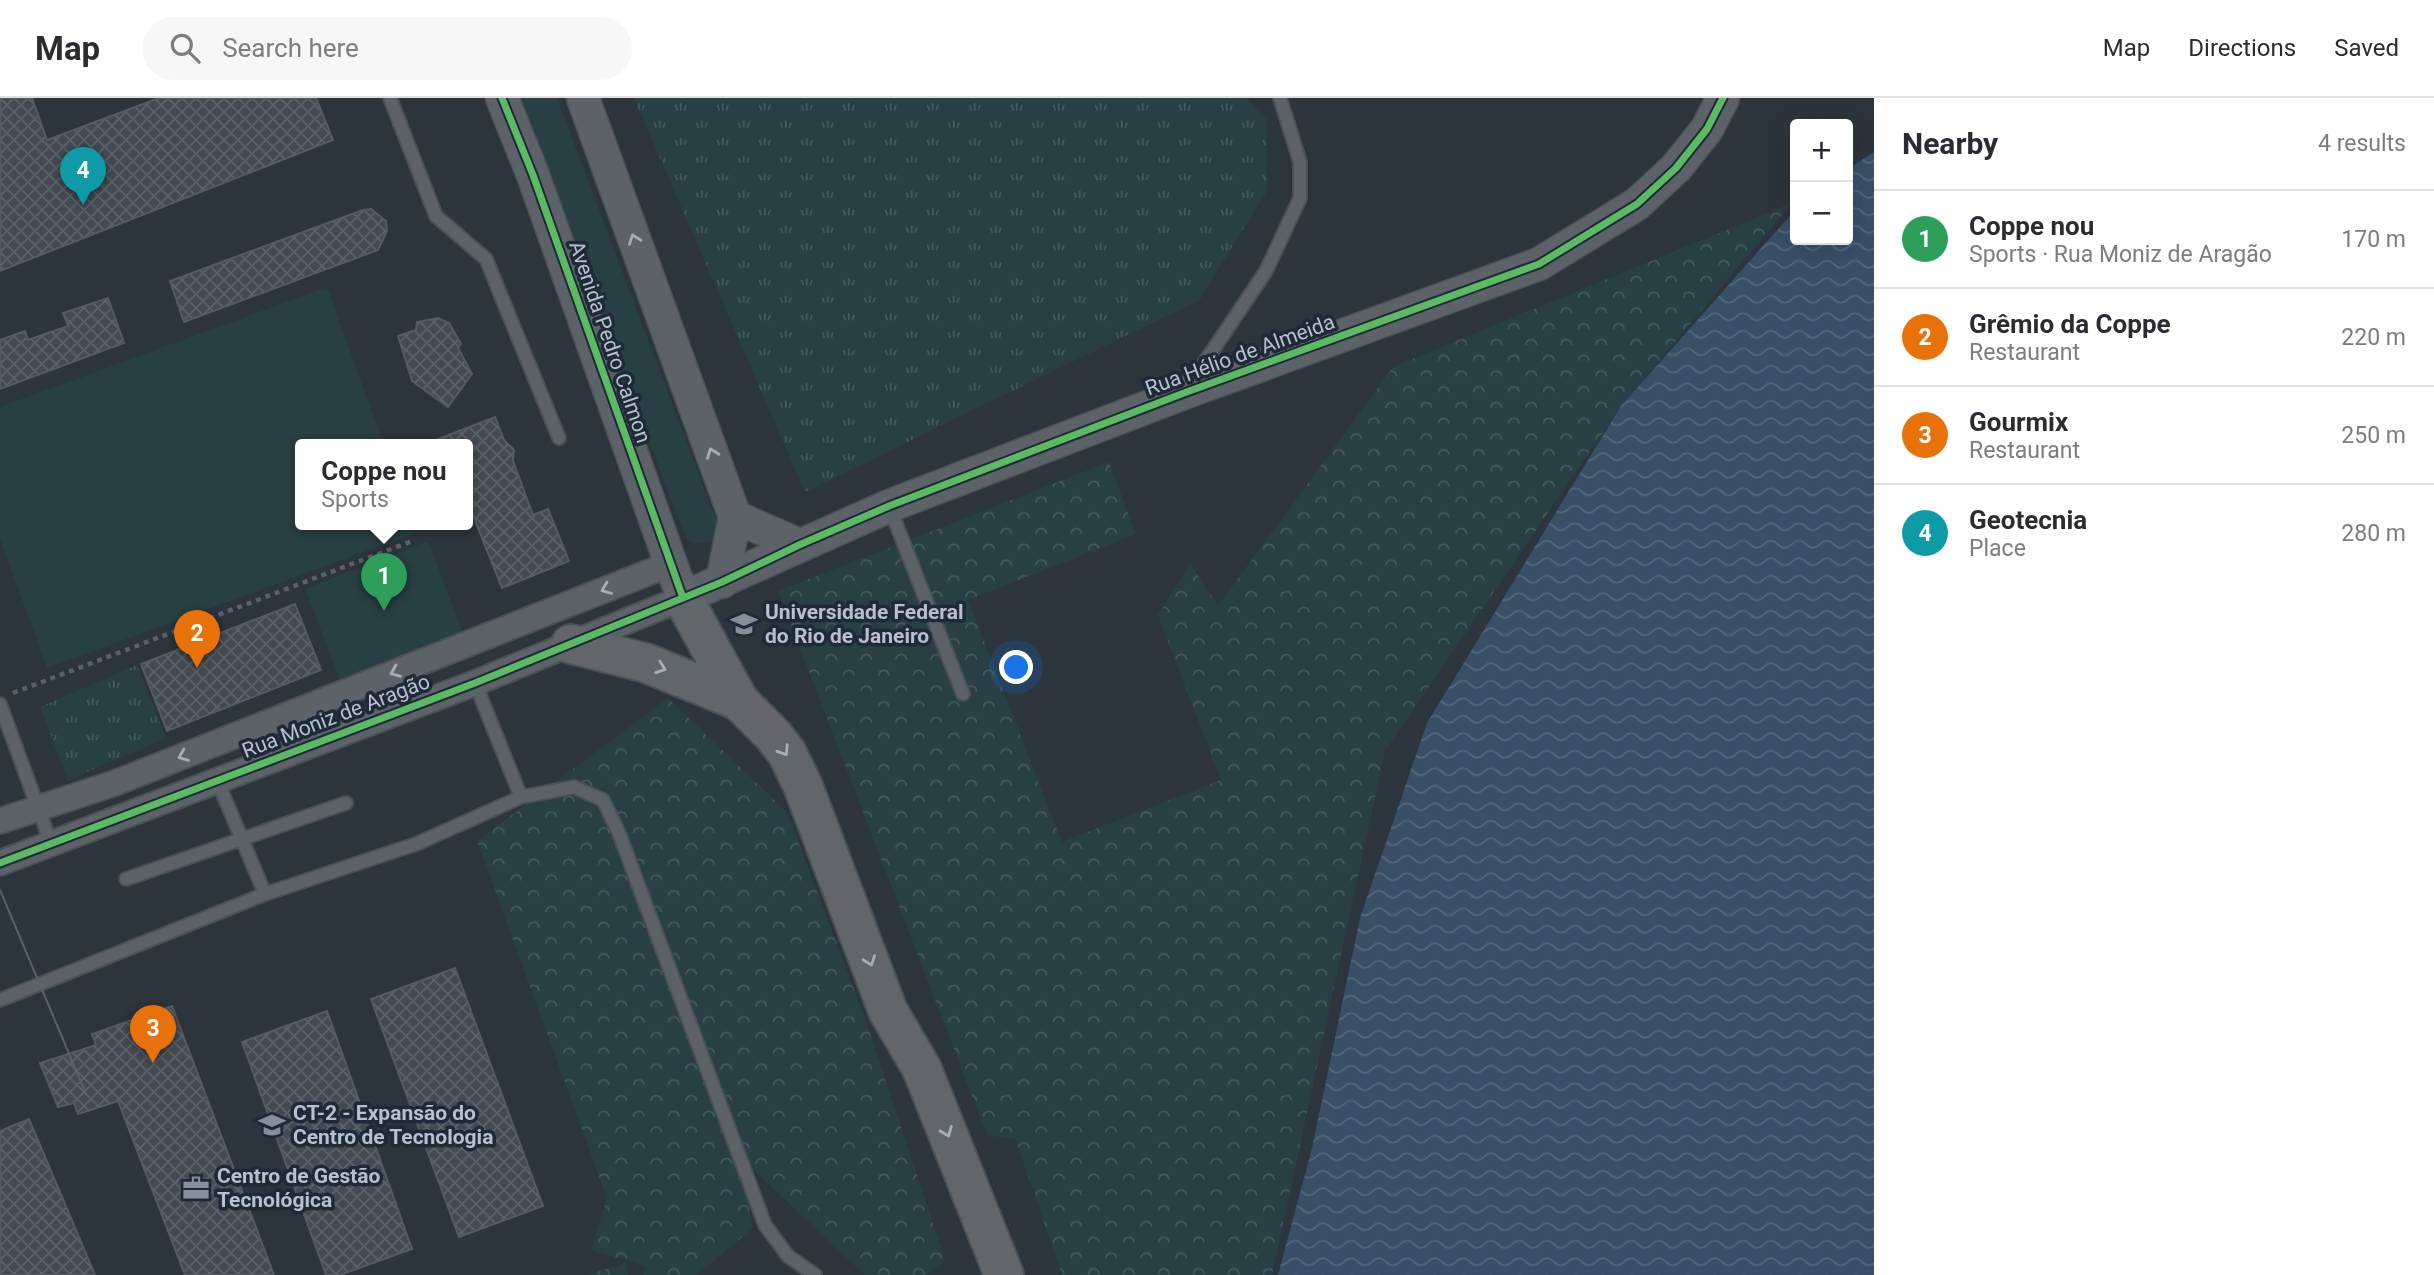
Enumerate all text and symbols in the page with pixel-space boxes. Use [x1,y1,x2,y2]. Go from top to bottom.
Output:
search box [142,17,632,80]
text: Map [35,29,100,68]
icon: search [166,29,204,67]
text: Search here [222,33,359,63]
text: Map [2103,34,2150,62]
text: Directions [2188,34,2296,62]
text: Saved [2334,34,2399,62]
map controls [1790,119,1853,245]
button: + [1790,119,1853,182]
text: Nearby [1902,126,1998,161]
text: 4 results [2318,130,2406,157]
pin: 4 [60,147,106,205]
button: − [1790,182,1853,245]
text: Coppe nou [1969,211,2094,241]
text: 1 [1918,226,1932,253]
text: 170 m [2341,226,2406,253]
one-way arrow [628,234,642,246]
street label: Avenida Pedro Calmon [564,238,656,446]
text: Sports · Rua Moniz de Aragão [1969,241,2272,268]
text: Grêmio da Coppe [1969,309,2171,339]
street label: Rua Hélio de Almeida [1142,310,1338,400]
text: 2 [1918,324,1932,351]
text: 220 m [2341,324,2406,351]
text: Restaurant [1969,339,2080,366]
text: Gourmix [1969,407,2068,437]
text: 3 [1918,422,1932,449]
text: 250 m [2341,422,2406,449]
text: Restaurant [1969,437,2080,464]
popup [295,439,473,530]
one-way arrow [706,448,720,460]
text: Coppe nou [321,456,447,486]
text: Sports [321,486,389,513]
text: Geotecnia [1969,505,2087,535]
text: 4 [1918,520,1932,547]
text: 280 m [2341,520,2406,547]
text: Place [1969,535,2026,562]
pin: 1 [361,553,407,611]
one-way arrow [601,580,613,594]
place label: Universidade Federal do Rio de Janeiro [765,600,963,648]
school or university icon: Universidade Federal do Rio de Janeiro [729,609,759,639]
pin: 2 [174,610,220,668]
your location [999,650,1033,684]
one-way arrow [654,660,666,674]
one-way arrow [389,664,401,678]
street label: Rua Moniz de Aragão [239,669,433,763]
one-way arrow [776,743,789,756]
one-way arrow [178,747,190,761]
one-way arrow [862,955,876,967]
pin: 3 [130,1005,176,1063]
place label: CT-2 - Expansão do Centro de Tecnologia [293,1101,493,1149]
school or university icon: CT-2 - Expansão do Centro de Tecnologia [257,1110,287,1140]
one-way arrow [939,1125,953,1137]
place label: Centro de Gestão Tecnológica [217,1164,381,1212]
office icon: Centro de Gestão Tecnológica [181,1173,211,1203]

